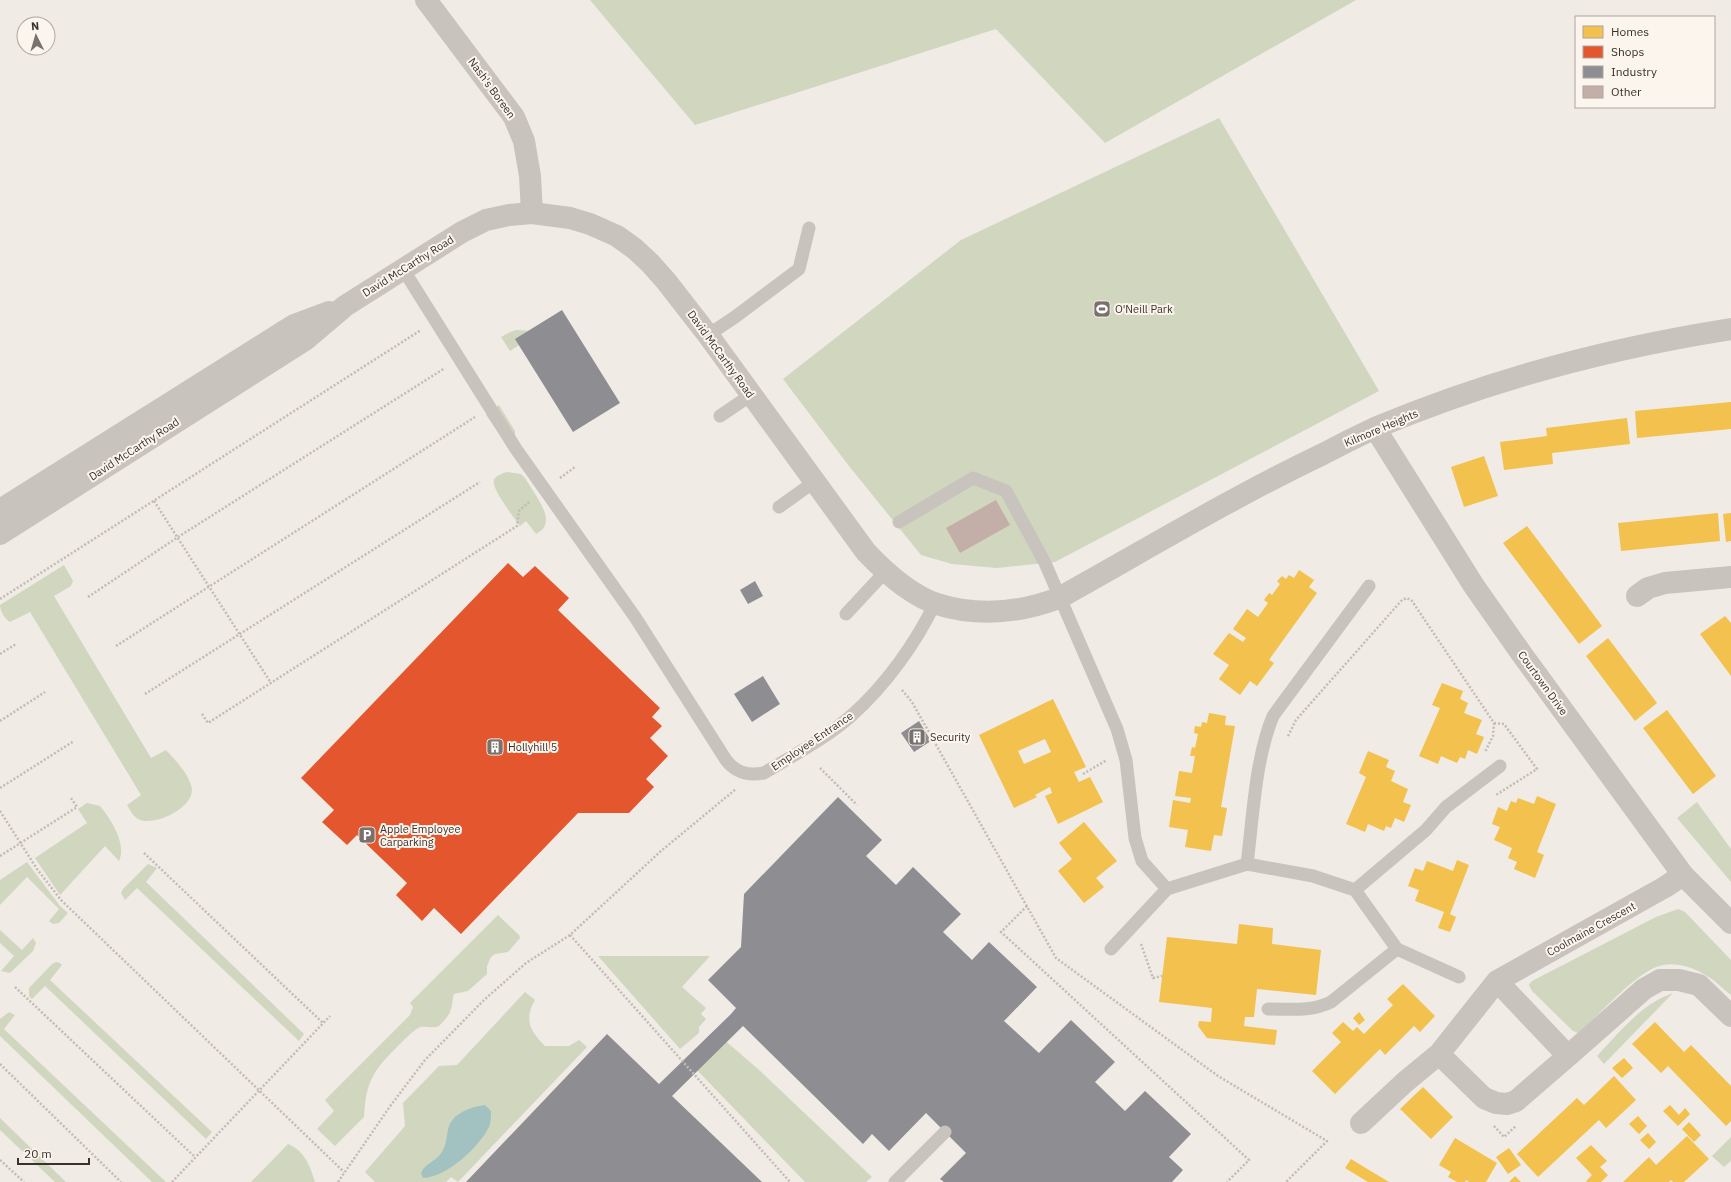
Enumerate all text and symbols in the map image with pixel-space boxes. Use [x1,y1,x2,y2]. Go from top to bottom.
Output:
north arrow [16,16,56,56]
legend [1575,16,1715,108]
text: N [31,19,40,33]
text: Homes [1611,24,1649,39]
text: Shops [1611,44,1644,59]
street label: Nash's Boreen [465,55,519,121]
text: Industry [1611,64,1657,79]
text: Other [1611,84,1642,99]
street label: David McCarthy Road [360,232,456,300]
sports icon: O'Neill Park [1092,299,1112,319]
place label: O'Neill Park [1115,302,1173,316]
street label: David McCarthy Road [684,307,758,401]
street label: Kilmore Heights [1342,406,1420,450]
street label: David McCarthy Road [86,415,182,483]
street label: Courtown Drive [1515,648,1571,718]
street label: Employee Entrance [768,708,856,774]
building icon: Security [907,727,927,747]
place label: Security [930,730,971,744]
building icon: Hollyhill 5 [485,737,505,757]
place label: Hollyhill 5 [508,740,557,754]
place label: Apple Employee Carparking [380,822,460,849]
parking icon: Apple Employee Carparking [357,825,377,845]
street label: Coolmaine Crescent [1544,899,1638,959]
scale bar [18,1140,89,1166]
text: 20 m [24,1146,52,1161]

